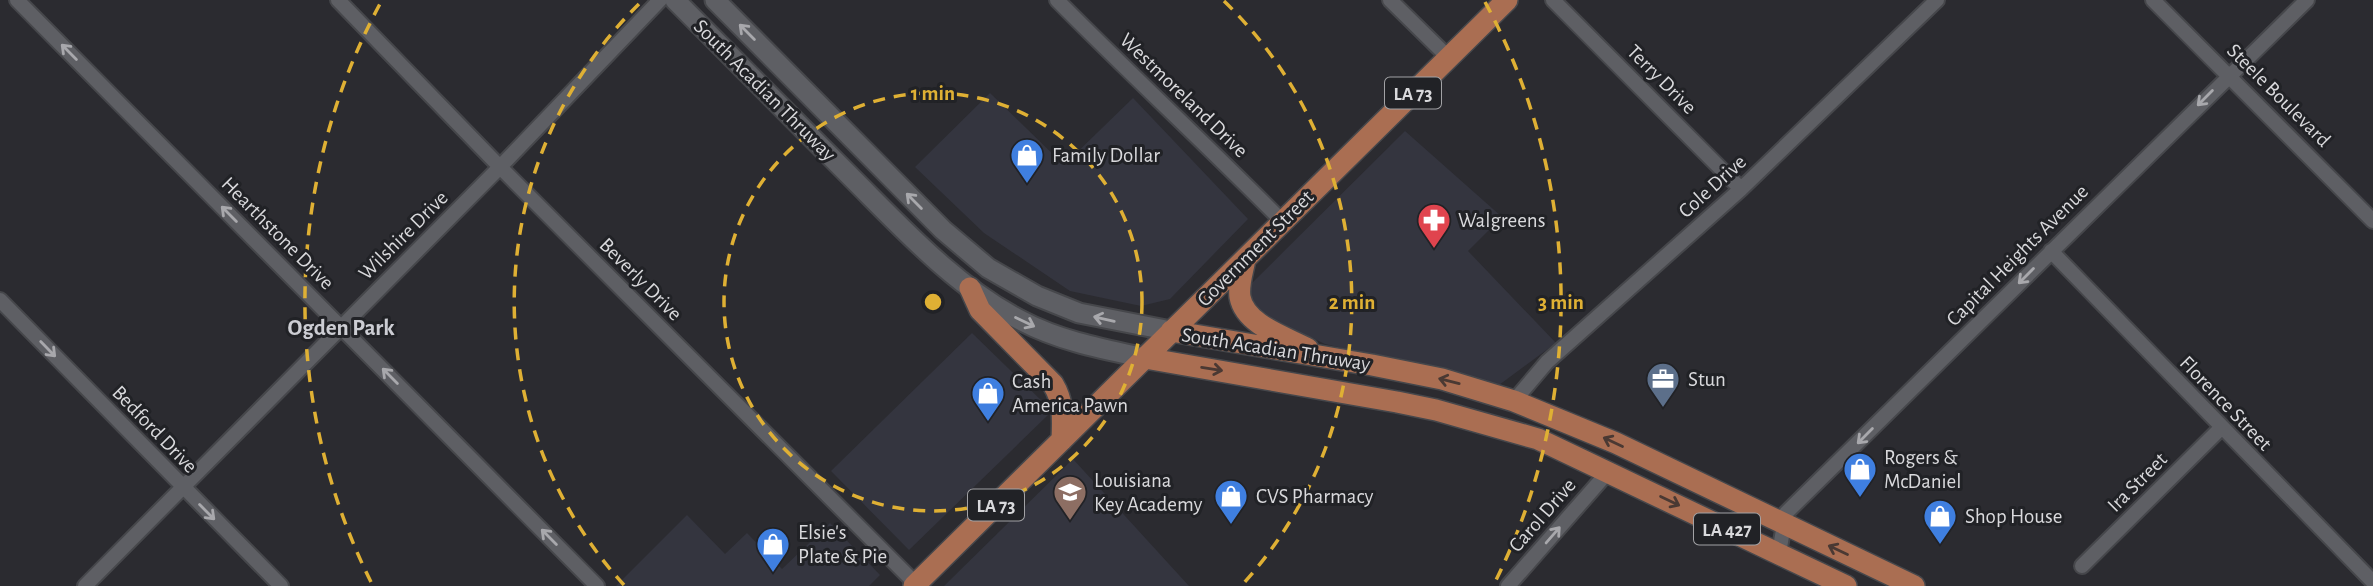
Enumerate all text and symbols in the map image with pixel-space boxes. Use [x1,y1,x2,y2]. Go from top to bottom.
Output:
street label: South Acadian Thruway [690,15,840,165]
one-way arrow [739,24,756,41]
street label: Westmoreland Drive [1116,29,1252,162]
street label: Steele Boulevard [2223,40,2334,151]
street label: Terry Drive [1623,41,1700,118]
one-way arrow [61,44,78,61]
road number: LA 73 [1385,78,1441,108]
text: 1 min [911,83,955,104]
one-way arrow [2197,90,2214,107]
shop icon: Family Dollar [1008,136,1046,185]
place label: Family Dollar [1052,145,1160,166]
street label: Cole Drive [1675,151,1750,222]
street label: Hearthstone Drive [217,173,338,294]
street label: Capital Heights Avenue [1943,181,2092,330]
street label: Government Street [1193,186,1318,311]
street label: Wilshire Drive [355,187,452,284]
one-way arrow [906,192,923,209]
pharmacy icon: Walgreens [1415,201,1453,250]
one-way arrow [221,206,238,223]
place label: Walgreens [1458,210,1545,231]
street label: Beverly Drive [595,234,686,325]
one-way arrow [2018,267,2035,284]
centre of rings [921,290,945,314]
text: 2 min [1329,292,1375,313]
text: 3 min [1538,292,1584,313]
one-way arrow [1093,312,1116,325]
one-way arrow [1014,315,1035,329]
district label: Ogden Park [287,317,395,340]
street label: South Acadian Thruway [1180,324,1372,375]
one-way arrow [39,340,56,357]
street label: Florence Street [2176,352,2276,455]
office icon: Stun [1644,360,1682,409]
one-way arrow [1200,363,1223,376]
one-way arrow [381,367,398,384]
place label: Stun [1688,369,1726,390]
place label: Cash America Pawn [1012,371,1128,416]
shop icon: Cash America Pawn [969,374,1007,423]
one-way arrow [1438,374,1461,387]
street label: Bedford Drive [108,382,201,477]
one-way arrow [1856,427,1873,444]
one-way arrow [1603,435,1624,448]
place label: Rogers & McDaniel [1884,447,1961,492]
street label: Ira Street [2104,448,2171,516]
shop icon: Rogers & McDaniel [1841,450,1879,499]
place label: Louisiana Key Academy [1094,470,1202,515]
school or university icon: Louisiana Key Academy [1051,473,1089,522]
street label: Carol Drive [1505,475,1580,556]
shop icon: CVS Pharmacy [1212,477,1250,526]
place label: CVS Pharmacy [1256,486,1374,507]
road number: LA 73 [968,490,1024,520]
one-way arrow [1659,495,1680,509]
shop icon: Shop House [1921,497,1959,546]
one-way arrow [198,503,215,520]
place label: Shop House [1965,506,2063,527]
road number: LA 427 [1694,514,1760,544]
place label: Elsie's Plate & Pie [798,522,887,567]
shop icon: Elsie's Plate & Pie [754,525,792,574]
one-way arrow [1545,526,1561,544]
one-way arrow [541,529,558,546]
one-way arrow [1828,543,1849,557]

